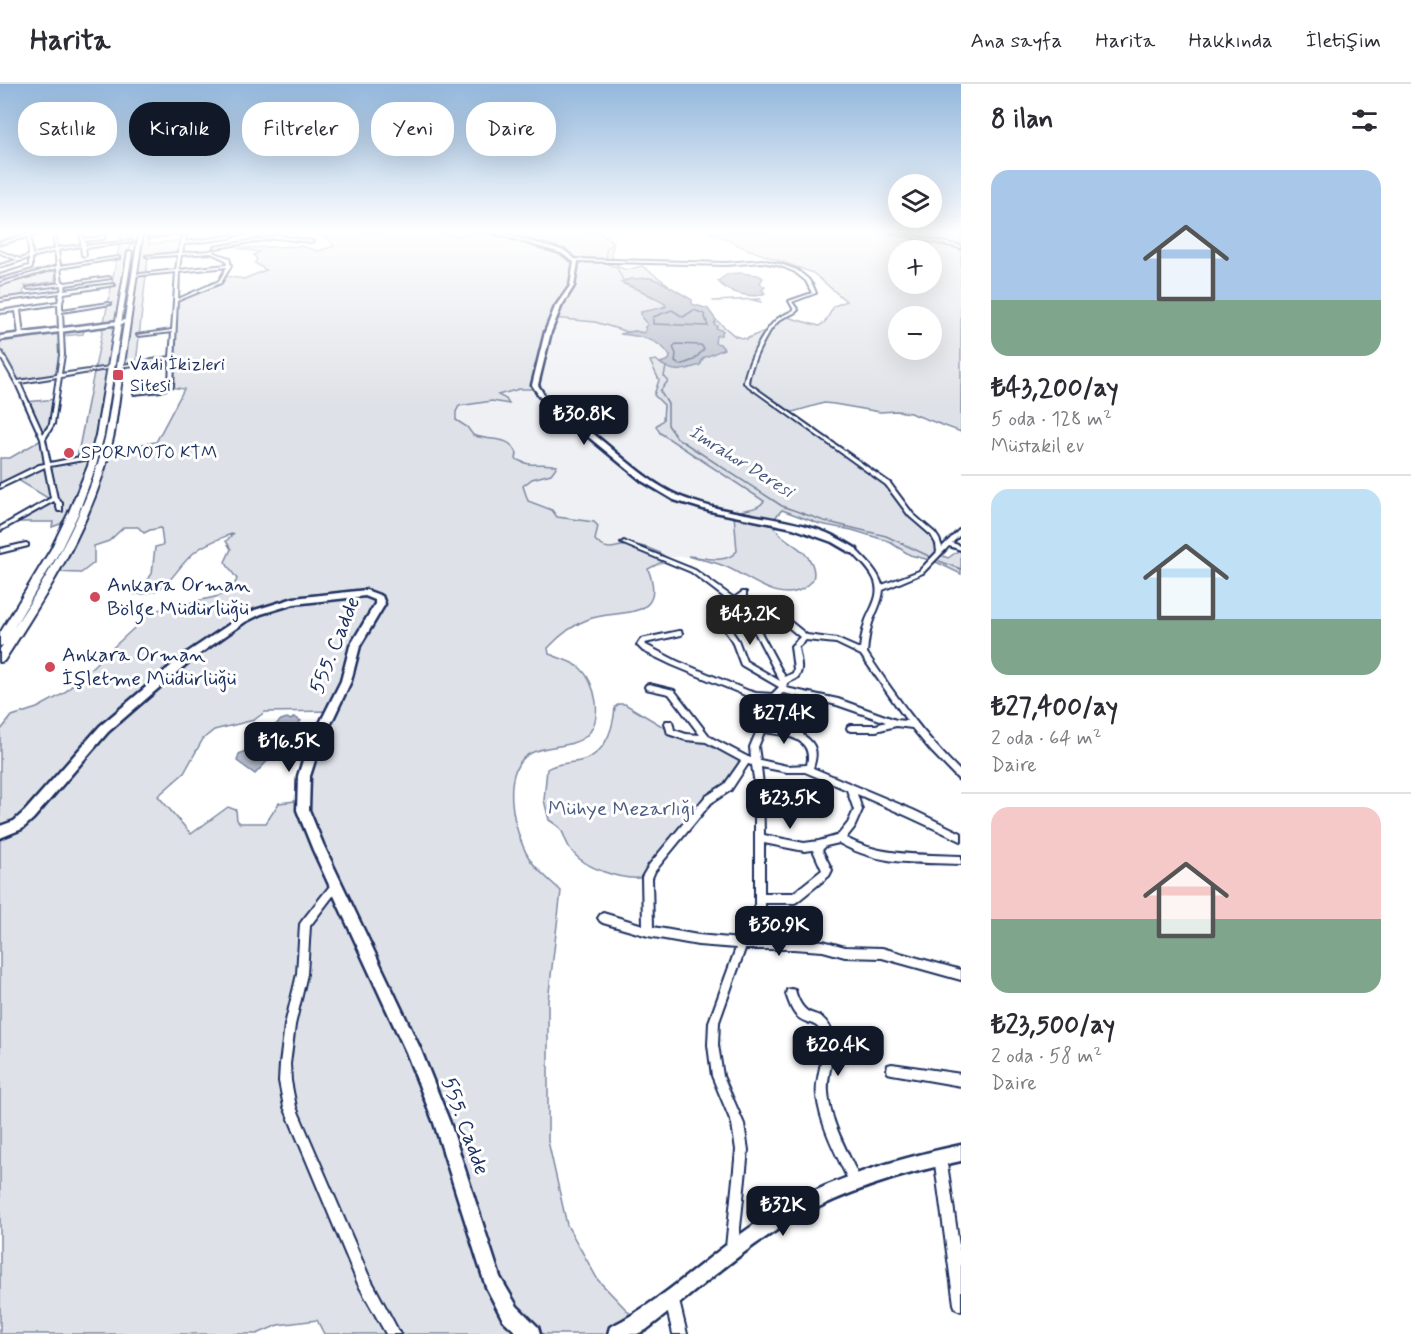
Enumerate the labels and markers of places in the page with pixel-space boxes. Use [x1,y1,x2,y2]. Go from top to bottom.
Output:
place label: Vadi İkizleri Sitesi [130,353,225,398]
marker: Vadi İkizleri Sitesi [111,368,125,382]
pin: ₺30.8K [535,395,633,446]
place label: SPORMOTO KTM [81,441,218,465]
marker: SPORMOTO KTM [62,446,76,460]
place label: Ankara Orman Bölge Müdürlüğü [107,571,251,625]
marker: Ankara Orman Bölge Müdürlüğü [88,590,102,604]
pin: ₺43.2K [701,595,799,646]
place label: Ankara Orman İşletme Müdürlüğü [62,641,236,693]
marker: Ankara Orman İşletme Müdürlüğü [43,660,57,674]
pin: ₺27.4K [735,694,833,745]
pin: ₺16.5K [240,722,338,773]
pin: ₺23.5K [741,779,839,830]
pin: ₺30.9K [730,906,828,957]
pin: ₺20.4K [789,1026,887,1077]
pin: ₺32K [747,1186,819,1237]

